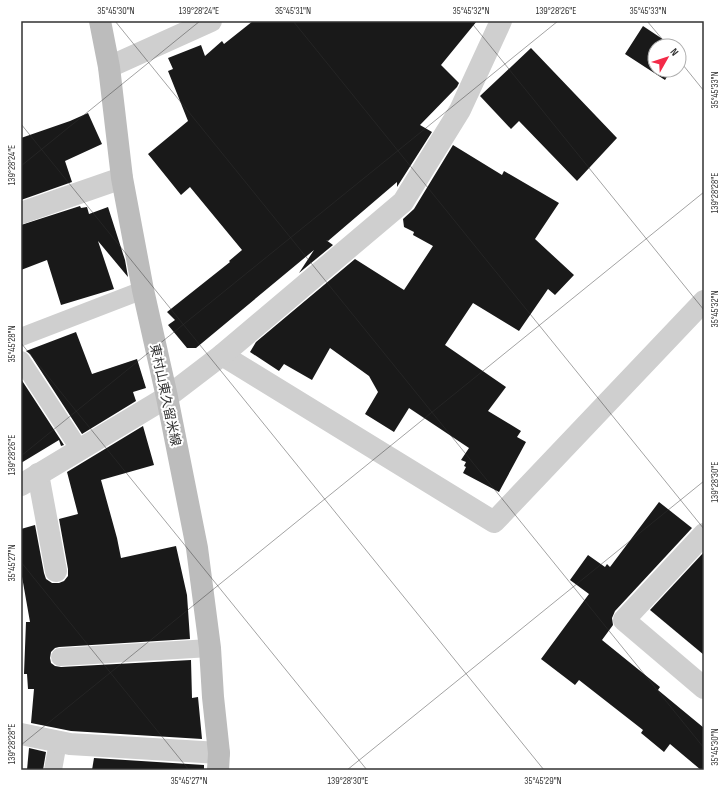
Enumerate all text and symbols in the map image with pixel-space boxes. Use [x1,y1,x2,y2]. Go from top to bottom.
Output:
text: 35°45'30"N [97,5,135,17]
text: 139°28'24"E [179,5,219,17]
text: 35°45'31"N [275,5,311,17]
text: 35°45'32"N [452,5,490,17]
text: 139°28'26"E [536,5,576,17]
text: 35°45'33"N [629,5,667,17]
north arrow [647,38,687,78]
text: N [667,46,681,58]
text: 35°45'33"N [709,71,721,109]
text: 139°28'24"E [6,145,18,185]
text: 139°28'28"E [709,173,721,213]
text: 35°45'32"N [709,290,721,328]
text: 35°45'28"N [6,325,18,363]
street label: 東村山東久留米線 [146,342,184,448]
text: 139°28'26"E [6,435,18,475]
text: 139°28'30"E [709,462,721,502]
text: 35°45'27"N [6,544,18,582]
text: 139°28'28"E [6,724,18,764]
text: 35°45'30"N [709,728,721,766]
text: 35°45'27"N [170,775,208,787]
text: 139°28'30"E [328,775,368,787]
text: 35°45'29"N [524,775,562,787]

